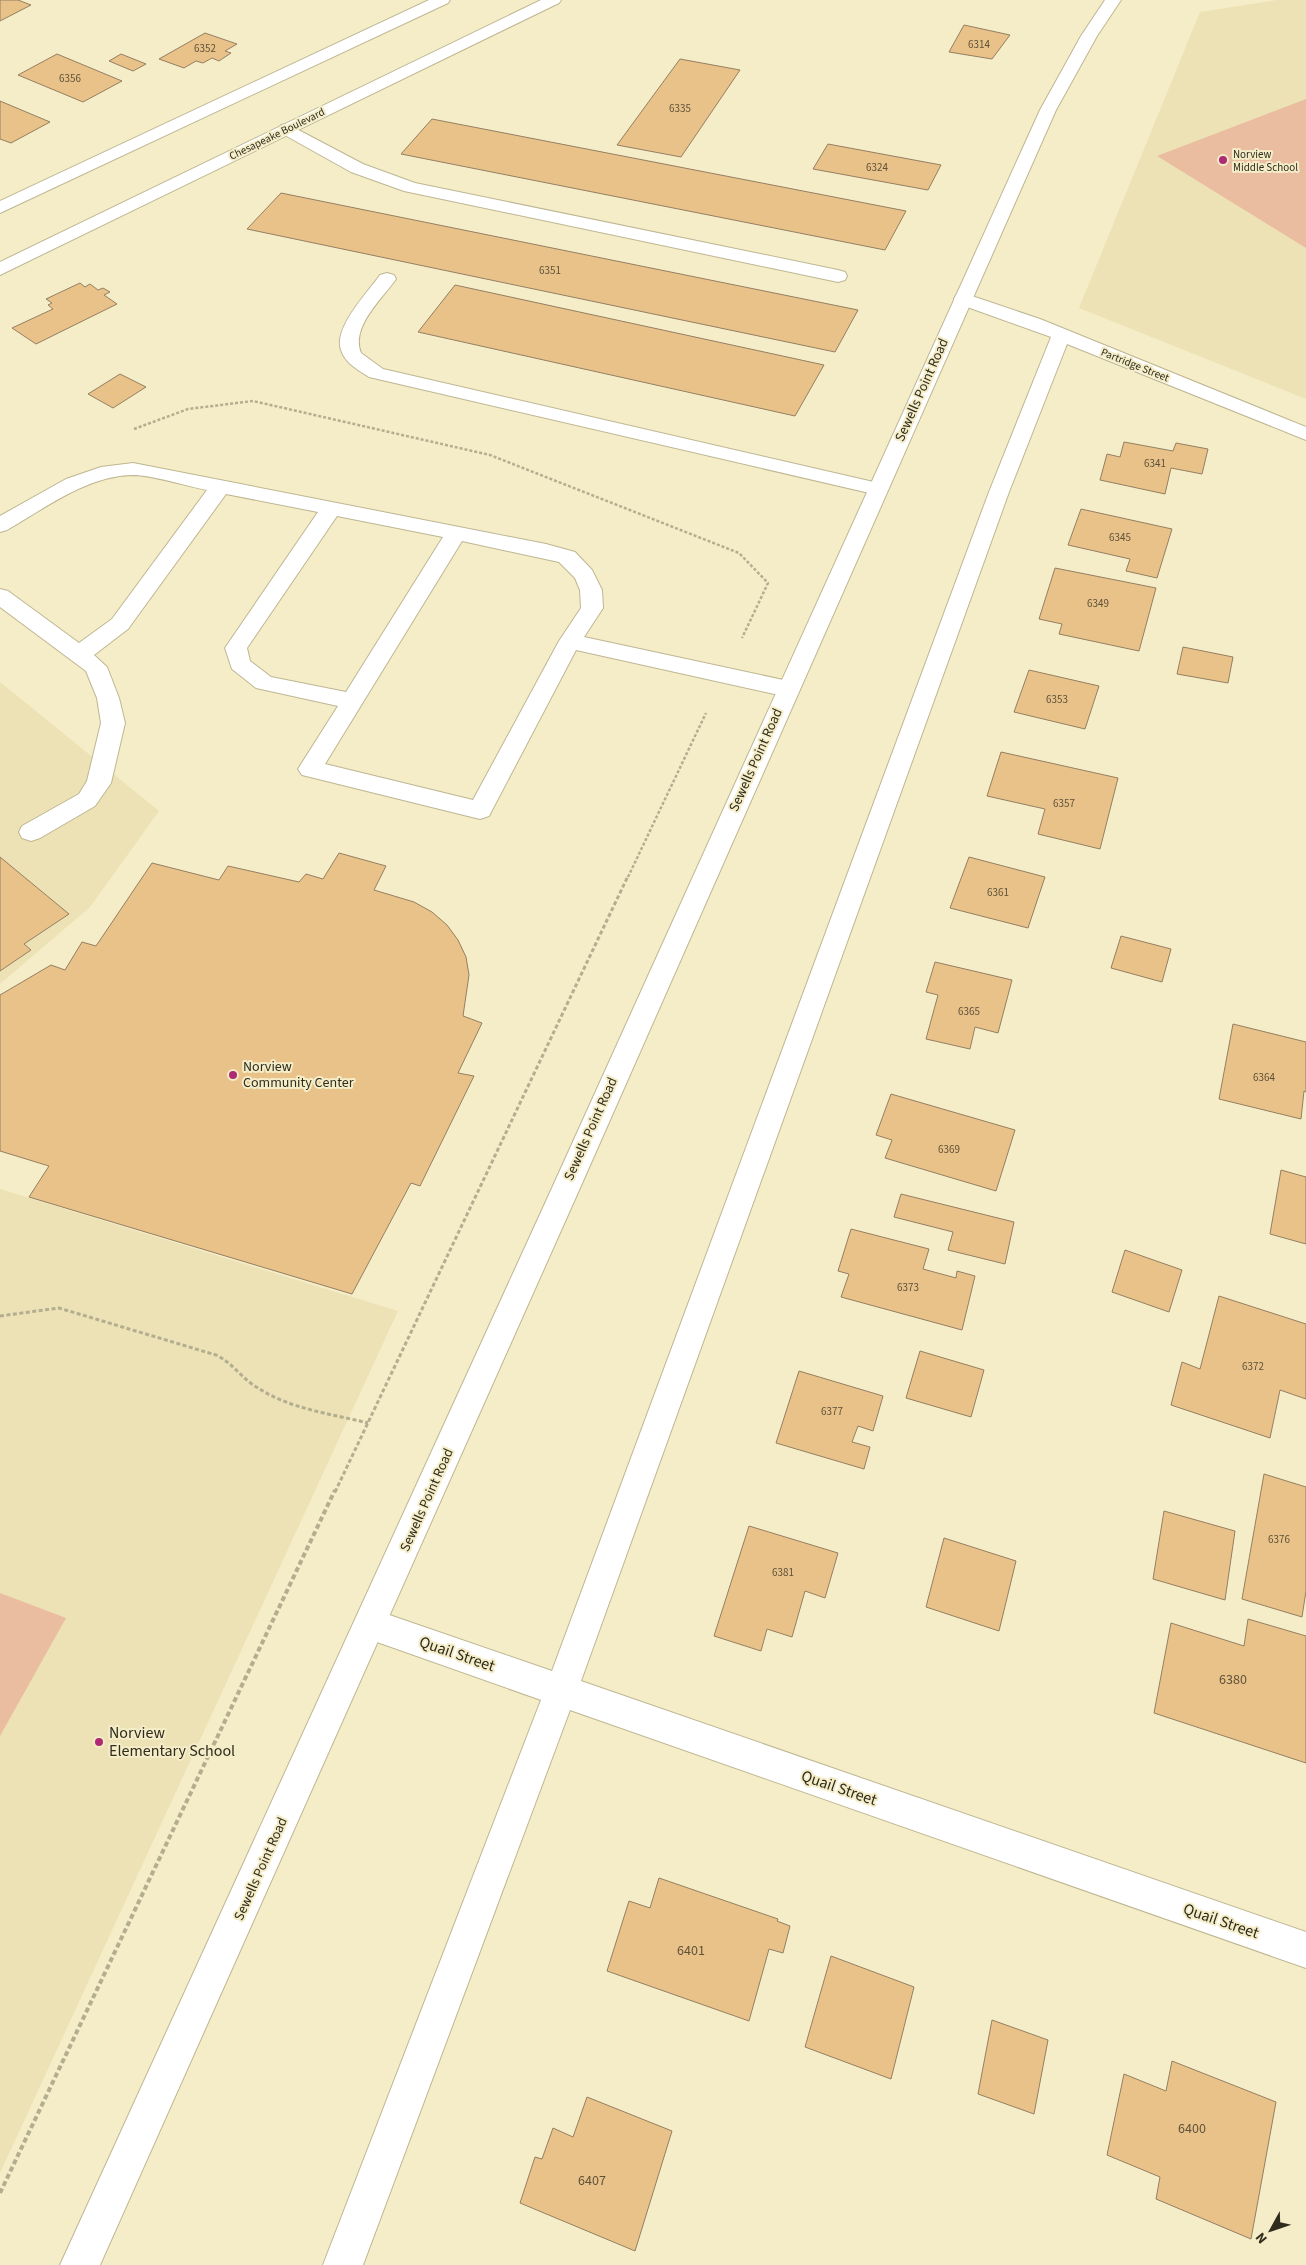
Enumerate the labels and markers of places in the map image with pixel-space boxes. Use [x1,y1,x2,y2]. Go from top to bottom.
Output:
place label: Norview Middle School [1233,147,1298,175]
marker: Norview Middle School [1217,154,1229,166]
place label: Norview Community Center [243,1057,354,1093]
marker: Norview Community Center [227,1069,239,1081]
place label: Norview Elementary School [109,1722,235,1762]
marker: Norview Elementary School [93,1736,105,1748]

